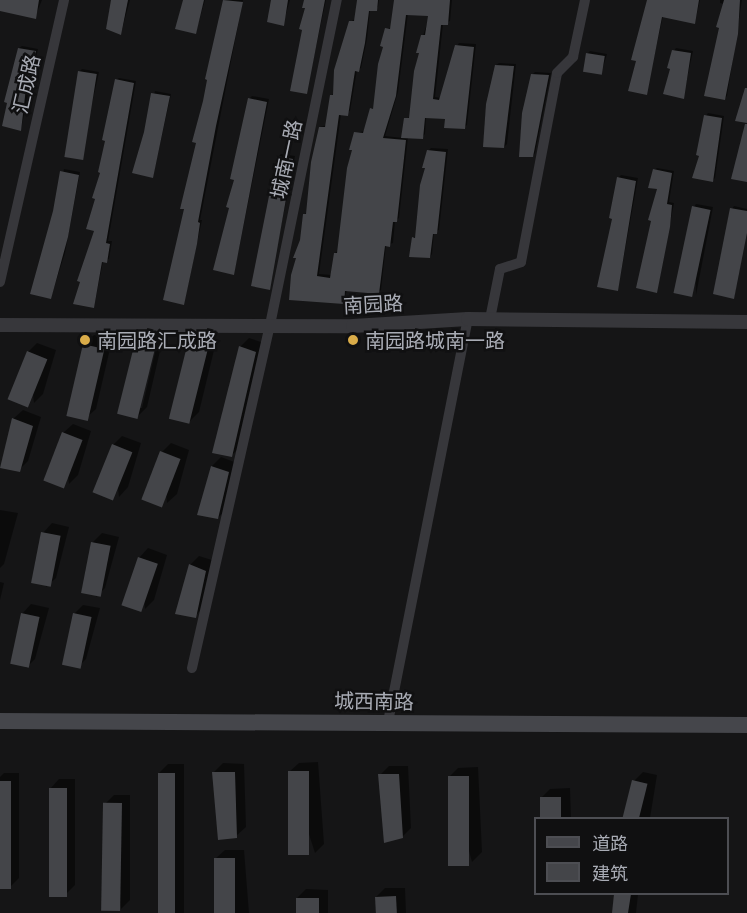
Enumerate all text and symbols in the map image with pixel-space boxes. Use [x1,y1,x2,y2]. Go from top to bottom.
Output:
street label: 汇成路 [8,52,44,116]
street label: 城南一路 [266,117,306,201]
street label: 南园路 [342,290,404,318]
place label: 南园路汇成路 [97,328,217,352]
place label: 南园路城南一路 [365,328,505,352]
marker: 南园路汇成路 [78,333,92,347]
marker: 南园路城南一路 [346,333,360,347]
street label: 城西南路 [334,688,414,714]
legend [534,817,729,895]
text: 道路 [592,833,628,854]
text: 建筑 [592,863,628,884]

